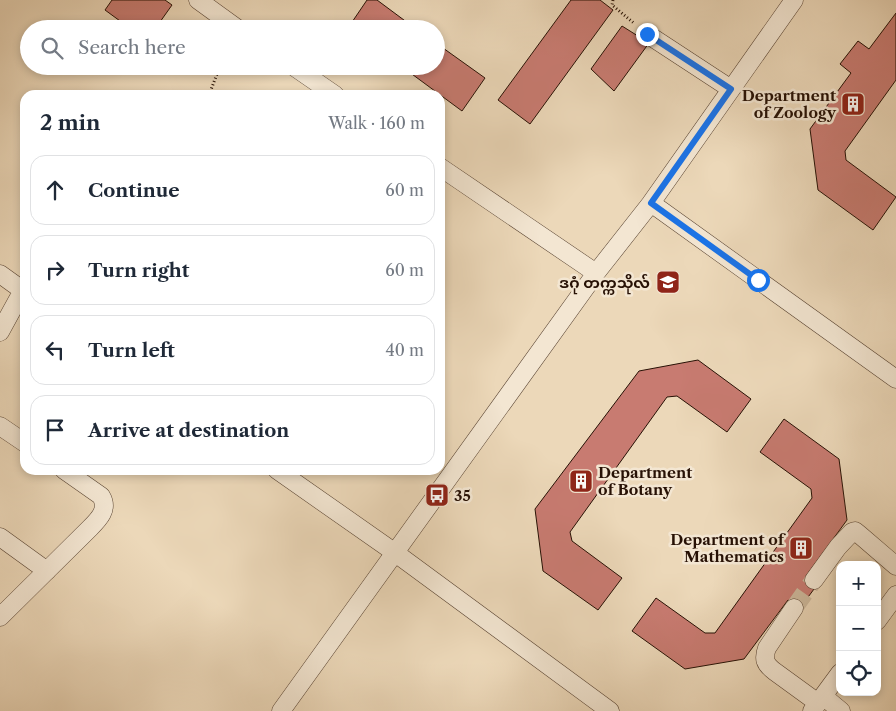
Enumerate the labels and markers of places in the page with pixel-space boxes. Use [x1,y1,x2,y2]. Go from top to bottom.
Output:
place label: Department of Zoology [742,86,837,122]
building icon: Department of Zoology [840,91,866,117]
school or university icon: ဒဂုံ တက္ကသိုလ် [655,269,681,295]
place label: ဒဂုံ တက္ကသိုလ် [559,273,650,295]
place label: Department of Botany [598,463,692,499]
building icon: Department of Botany [568,468,594,494]
bus stop icon: 35 [424,482,450,508]
place label: 35 [454,486,471,505]
place label: Department of Mathematics [670,530,787,566]
building icon: Department of Mathematics [788,535,814,561]

